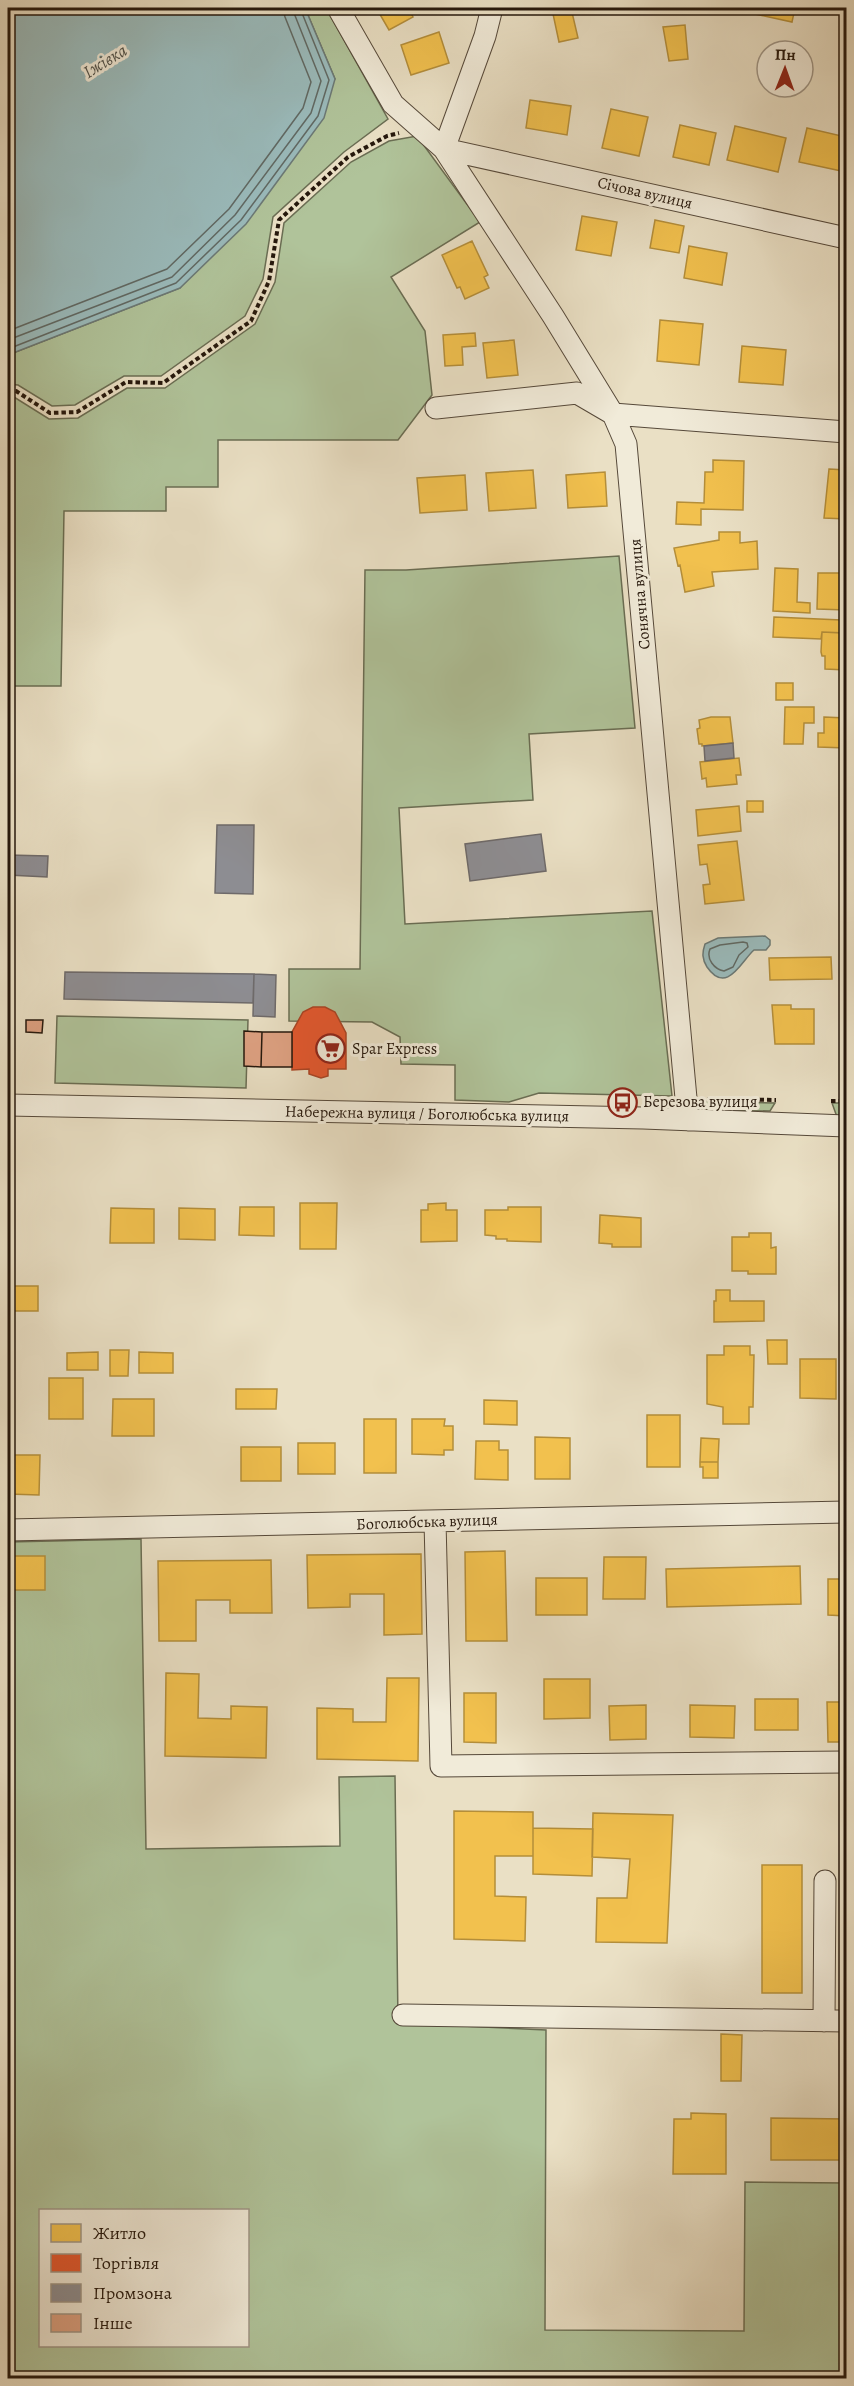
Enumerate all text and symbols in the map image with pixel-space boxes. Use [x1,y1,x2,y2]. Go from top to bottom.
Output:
water label: Іжівка [79,38,131,84]
north arrow [755,39,815,99]
text: Пн [775,44,796,66]
street label: Січова вулиця [595,171,695,215]
street label: Сонячна вулиця [624,537,656,650]
supermarket icon: Spar Express [315,1033,347,1065]
place label: Spar Express [352,1038,437,1060]
bus stop icon: Березова вулиця [606,1086,638,1118]
place label: Березова вулиця [643,1091,758,1113]
street label: Набережна вулиця / Боголюбська вулиця [285,1101,570,1127]
street label: Боголюбська вулиця [356,1509,498,1535]
legend [39,2209,249,2347]
text: Житло [93,2221,146,2245]
text: Торгівля [93,2251,159,2275]
text: Промзона [93,2281,173,2305]
text: Інше [93,2311,133,2335]

